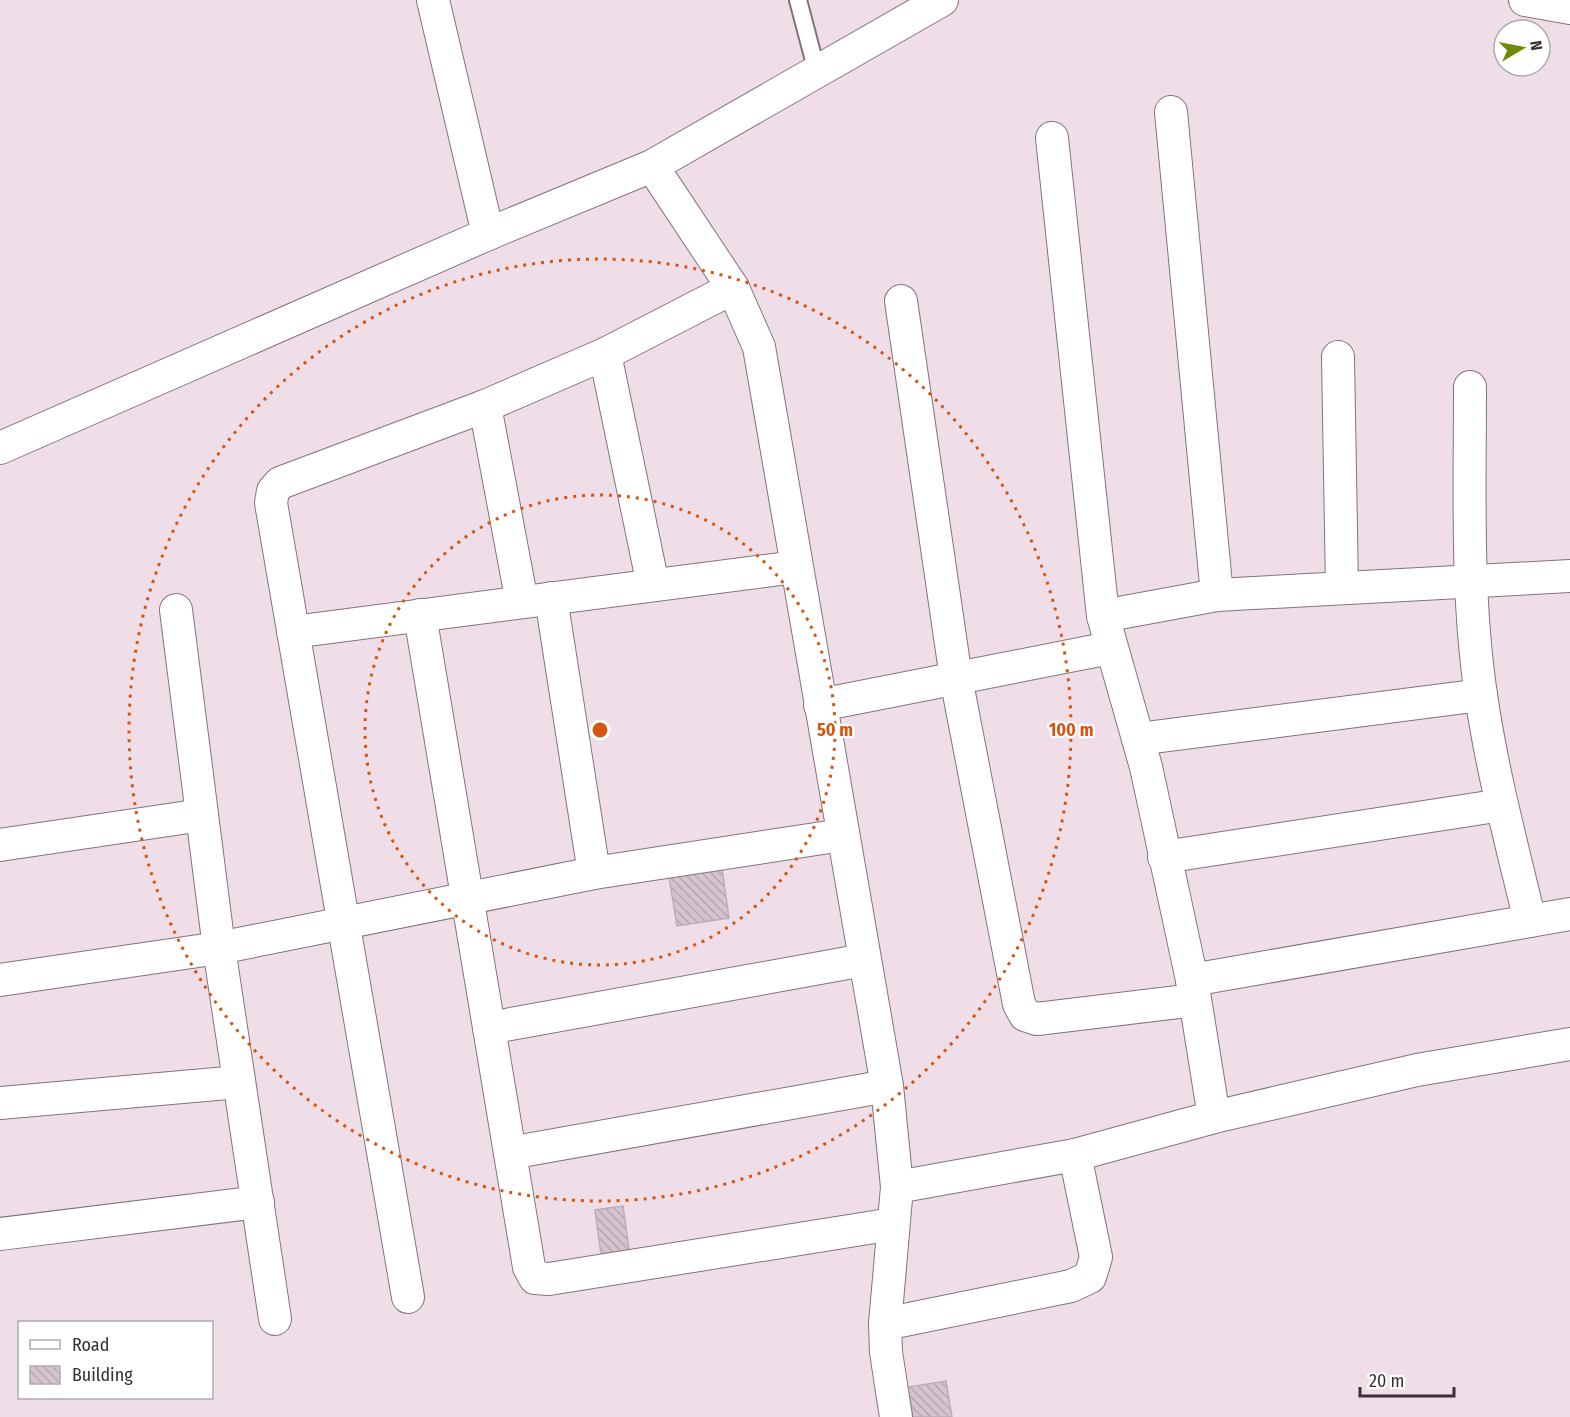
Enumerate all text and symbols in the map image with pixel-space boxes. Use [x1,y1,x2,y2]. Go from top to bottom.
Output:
north arrow [1492,18,1552,78]
text: N [1526,39,1546,52]
text: 50 m [817,719,853,741]
text: 100 m [1049,719,1093,741]
centre of rings [590,720,610,740]
legend [18,1321,213,1399]
text: Road [72,1334,109,1356]
scale bar [1360,1360,1454,1398]
text: Building [72,1364,133,1386]
text: 20 m [1369,1370,1404,1392]

